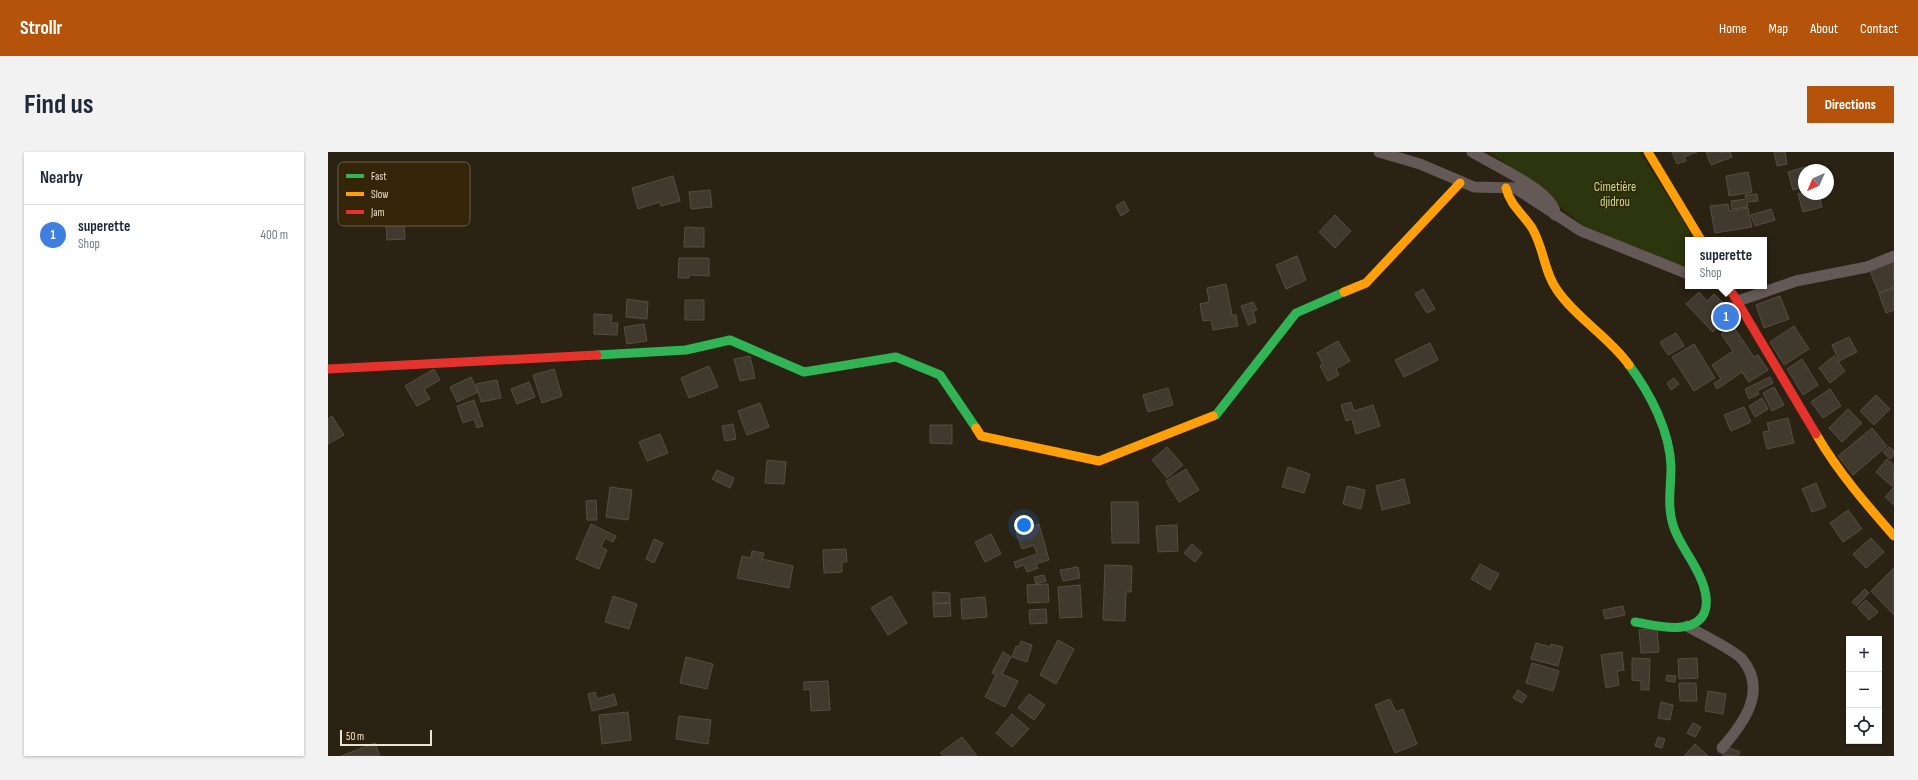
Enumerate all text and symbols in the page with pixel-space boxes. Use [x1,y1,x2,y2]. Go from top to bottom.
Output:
text: Strollr [20,17,62,40]
text: Home [1719,20,1747,37]
text: Map [1769,20,1788,37]
text: About [1810,20,1838,37]
text: Contact [1860,20,1898,37]
button: Directions [1807,86,1894,123]
text: Find us [24,88,93,121]
legend [338,162,470,226]
north arrow [1798,164,1834,200]
text: Nearby [40,168,83,188]
text: Fast [371,170,387,183]
park label: Cimetière djidrou [1594,179,1636,210]
text: Slow [371,188,388,201]
text: Jam [370,206,385,219]
text: superette [78,217,130,236]
text: 1 [50,227,56,243]
text: 400 m [261,227,288,243]
text: Shop [78,236,100,252]
popup [1685,237,1767,289]
text: superette [1700,246,1752,265]
text: Shop [1700,265,1722,281]
pin: 1 [1713,302,1739,332]
your location [1014,515,1034,535]
map controls [1846,636,1882,744]
button: + [1846,636,1882,672]
button: − [1846,672,1882,708]
button: locate [1846,708,1882,744]
scale bar [340,728,432,747]
text: 50 m [346,730,364,743]

